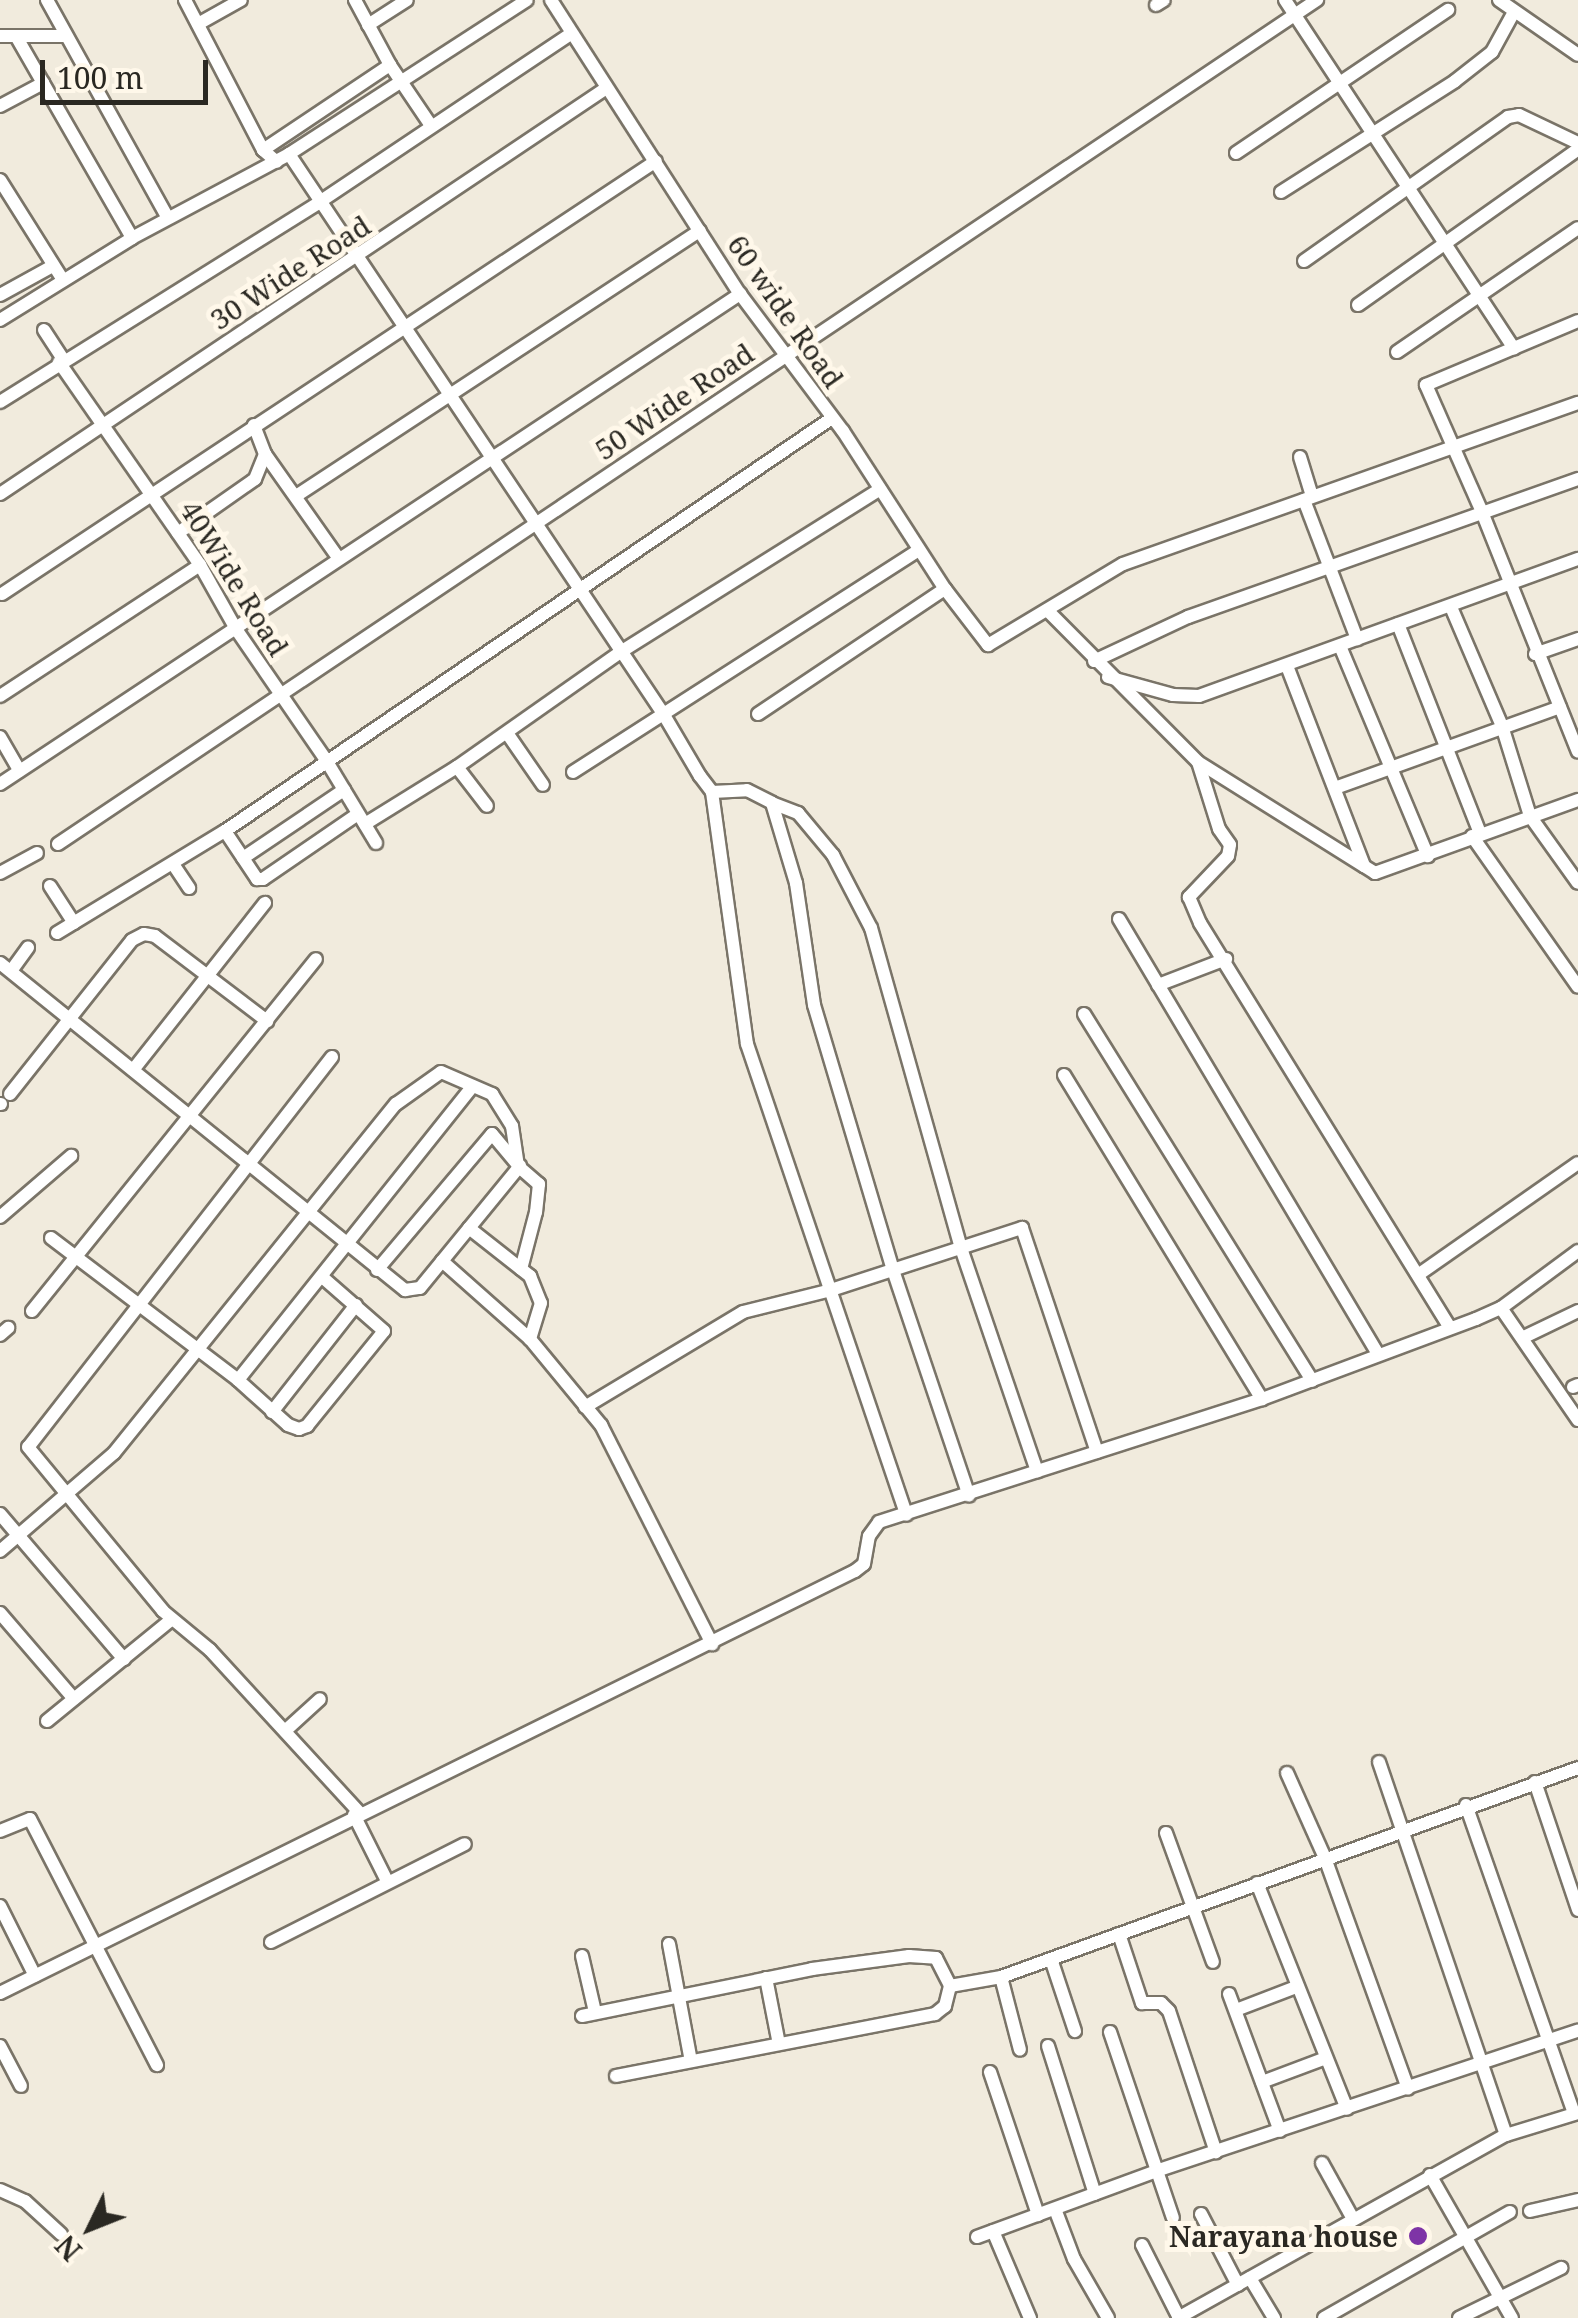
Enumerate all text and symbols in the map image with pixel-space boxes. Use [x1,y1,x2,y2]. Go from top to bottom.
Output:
scale bar [45,40,212,102]
text: 100 m [57,57,143,98]
street label: 30 Wide Road [204,208,376,336]
street label: 60 wide Road [721,228,851,394]
street label: 50 Wide Road [588,336,760,466]
street label: 40Wide Road [174,494,296,662]
north arrow [40,2178,140,2278]
place label: Narayana house [1169,2219,1398,2253]
marker: Narayana house [1407,2225,1429,2247]
text: N [47,2227,89,2269]

